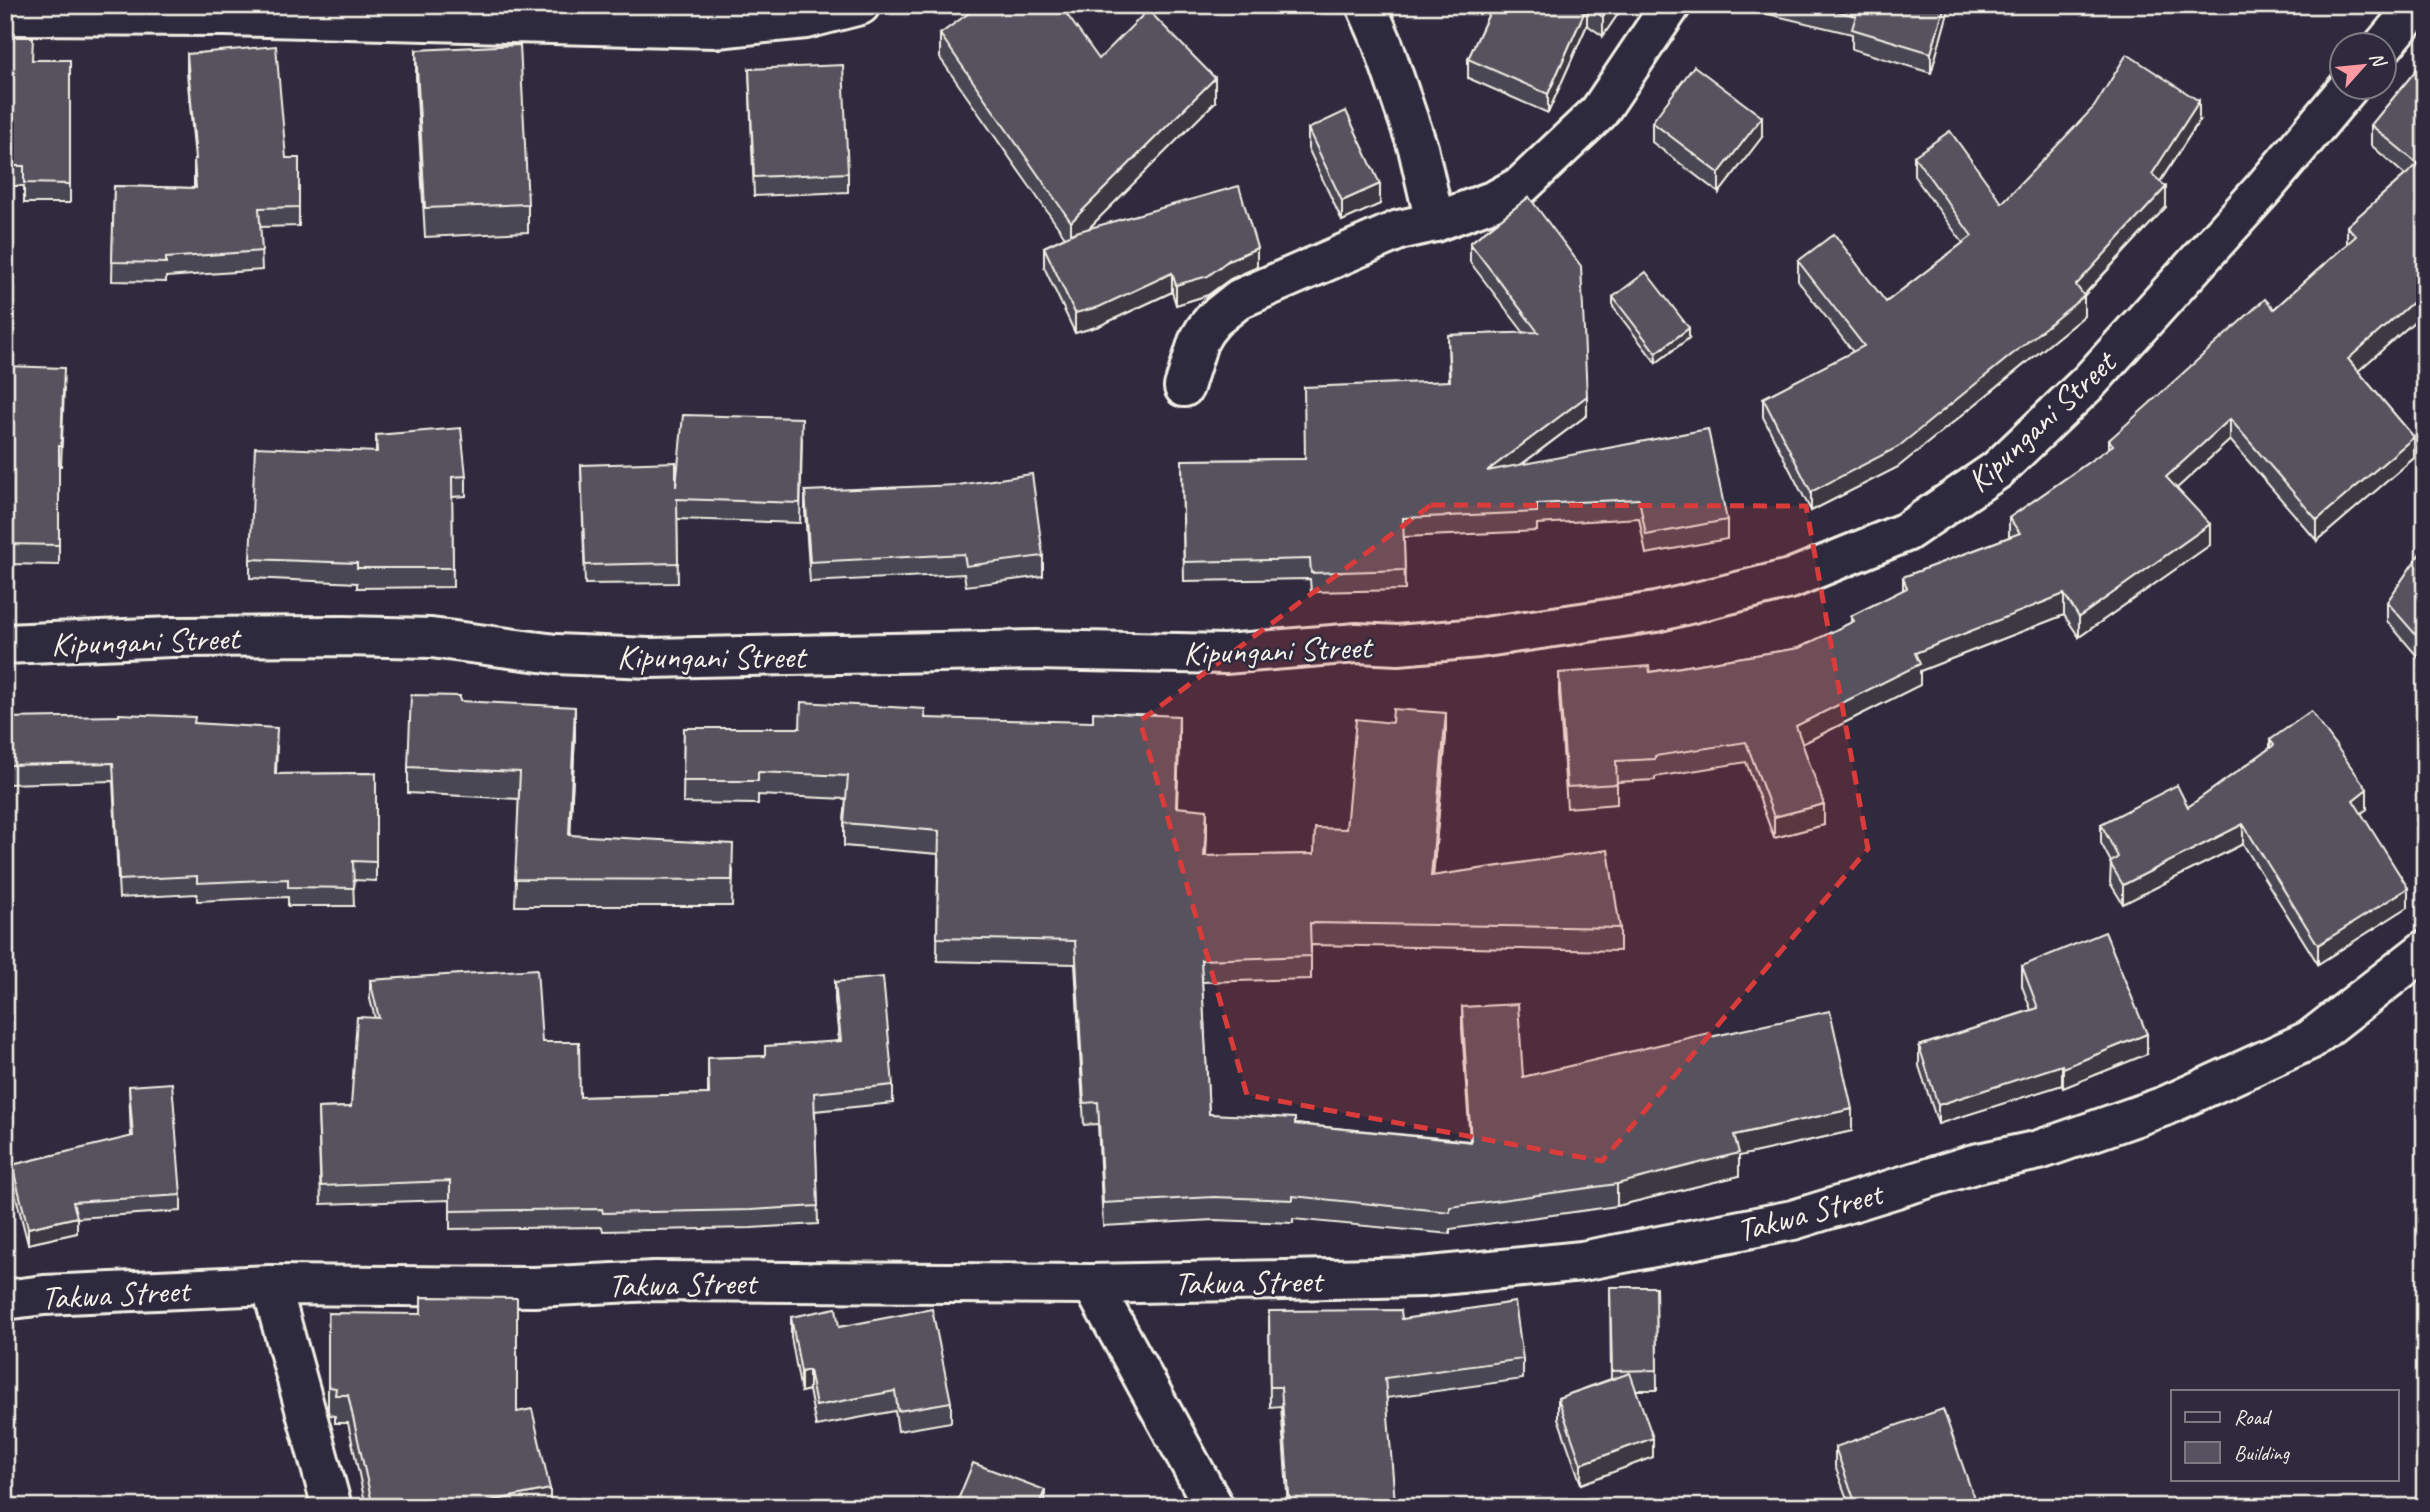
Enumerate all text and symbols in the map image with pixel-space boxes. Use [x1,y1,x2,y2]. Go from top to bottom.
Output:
north arrow [2328,32,2398,102]
text: N [2364,48,2392,72]
street label: Kipungani Street [1958,340,2126,501]
street label: Kipungani Street [50,617,243,665]
street label: Kipungani Street [1182,626,1375,674]
street label: Kipungani Street [617,636,808,678]
street label: Takwa Street [1732,1172,1889,1251]
street label: Takwa Street [1174,1260,1325,1304]
street label: Takwa Street [608,1262,759,1306]
street label: Takwa Street [40,1269,193,1319]
legend [2171,1390,2398,1480]
text: Road [2234,1404,2273,1430]
text: Building [2234,1440,2291,1466]

